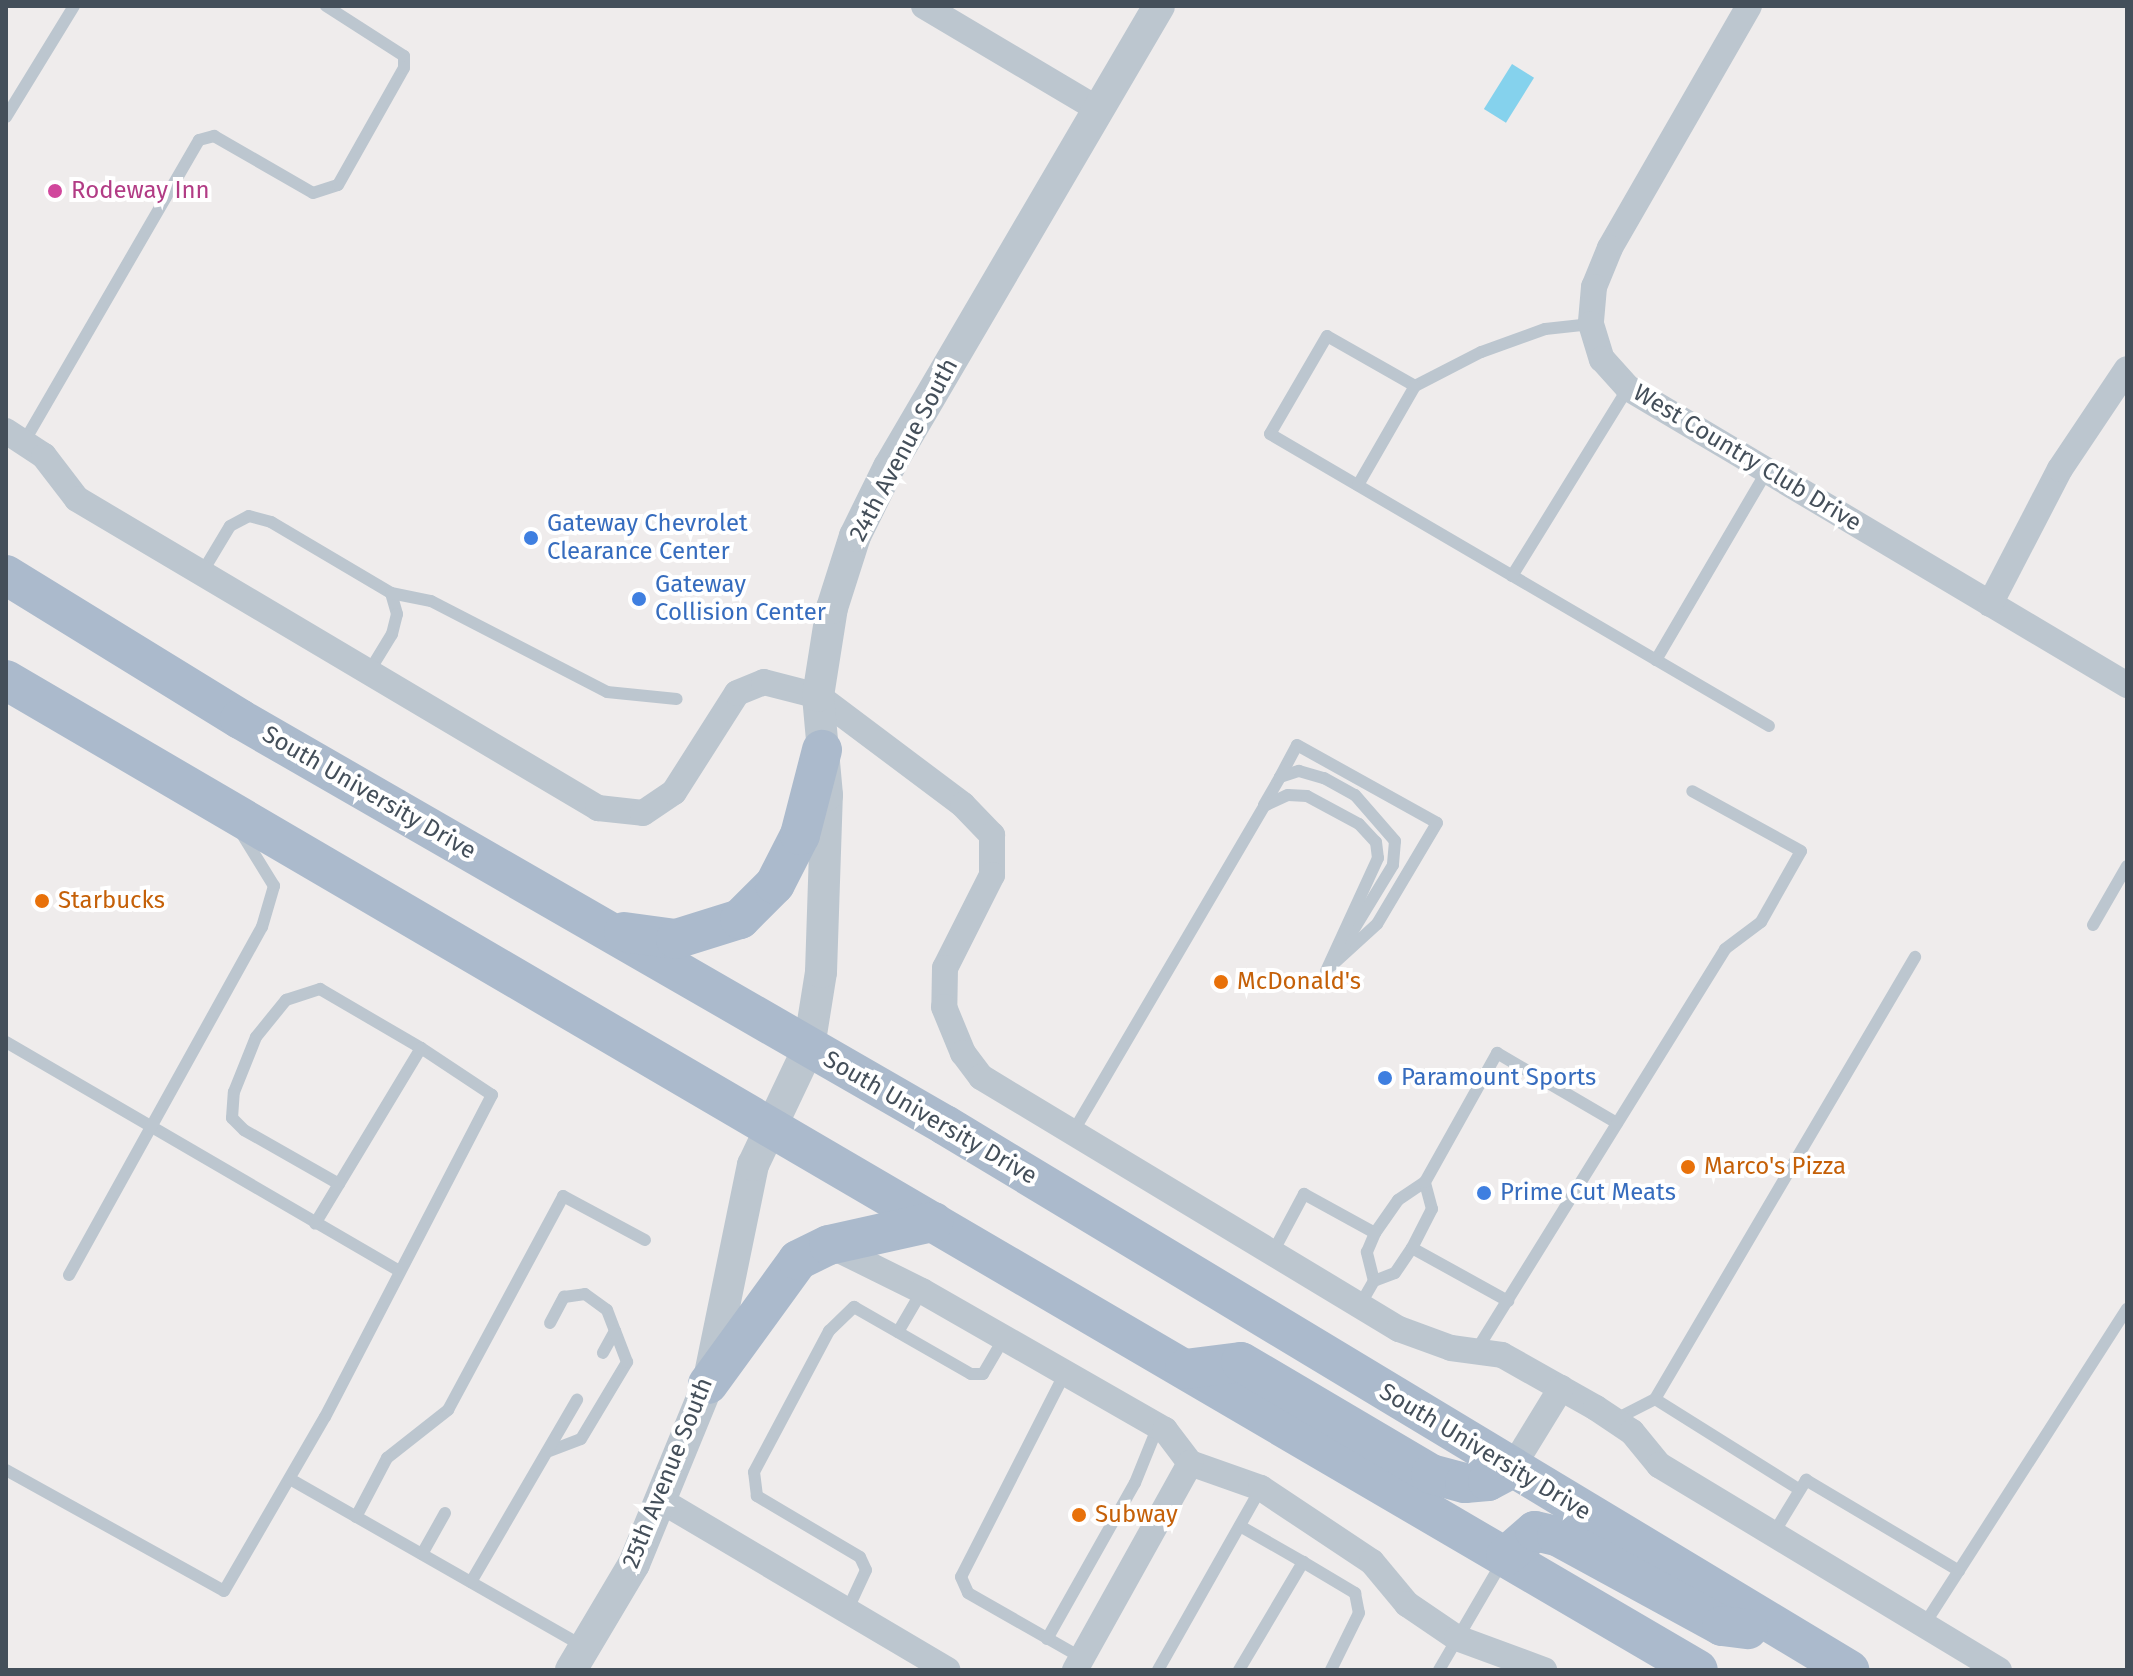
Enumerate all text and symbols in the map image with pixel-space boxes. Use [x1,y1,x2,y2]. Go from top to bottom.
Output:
place label: Rodeway Inn [71,177,210,205]
marker: Rodeway Inn [46,182,64,200]
street label: 24th Avenue South [844,354,964,546]
street label: West Country Club Drive [1628,378,1866,538]
place label: Gateway Chevrolet Clearance Center [547,510,748,566]
marker: Gateway Chevrolet Clearance Center [522,529,540,547]
place label: Gateway Collision Center [655,571,826,627]
marker: Gateway Collision Center [630,590,648,608]
street label: South University Drive [257,720,481,866]
place label: Starbucks [58,887,165,915]
marker: Starbucks [33,892,51,910]
place label: McDonald's [1237,968,1361,996]
marker: McDonald's [1212,973,1230,991]
street label: South University Drive [818,1045,1042,1191]
place label: Paramount Sports [1401,1064,1596,1092]
marker: Paramount Sports [1376,1069,1394,1087]
place label: Marco's Pizza [1704,1153,1846,1181]
marker: Marco's Pizza [1679,1158,1697,1176]
place label: Prime Cut Meats [1500,1179,1676,1207]
marker: Prime Cut Meats [1475,1184,1493,1202]
street label: 25th Avenue South [617,1374,719,1572]
street label: South University Drive [1374,1377,1596,1527]
place label: Subway [1095,1501,1178,1529]
marker: Subway [1070,1506,1088,1524]

